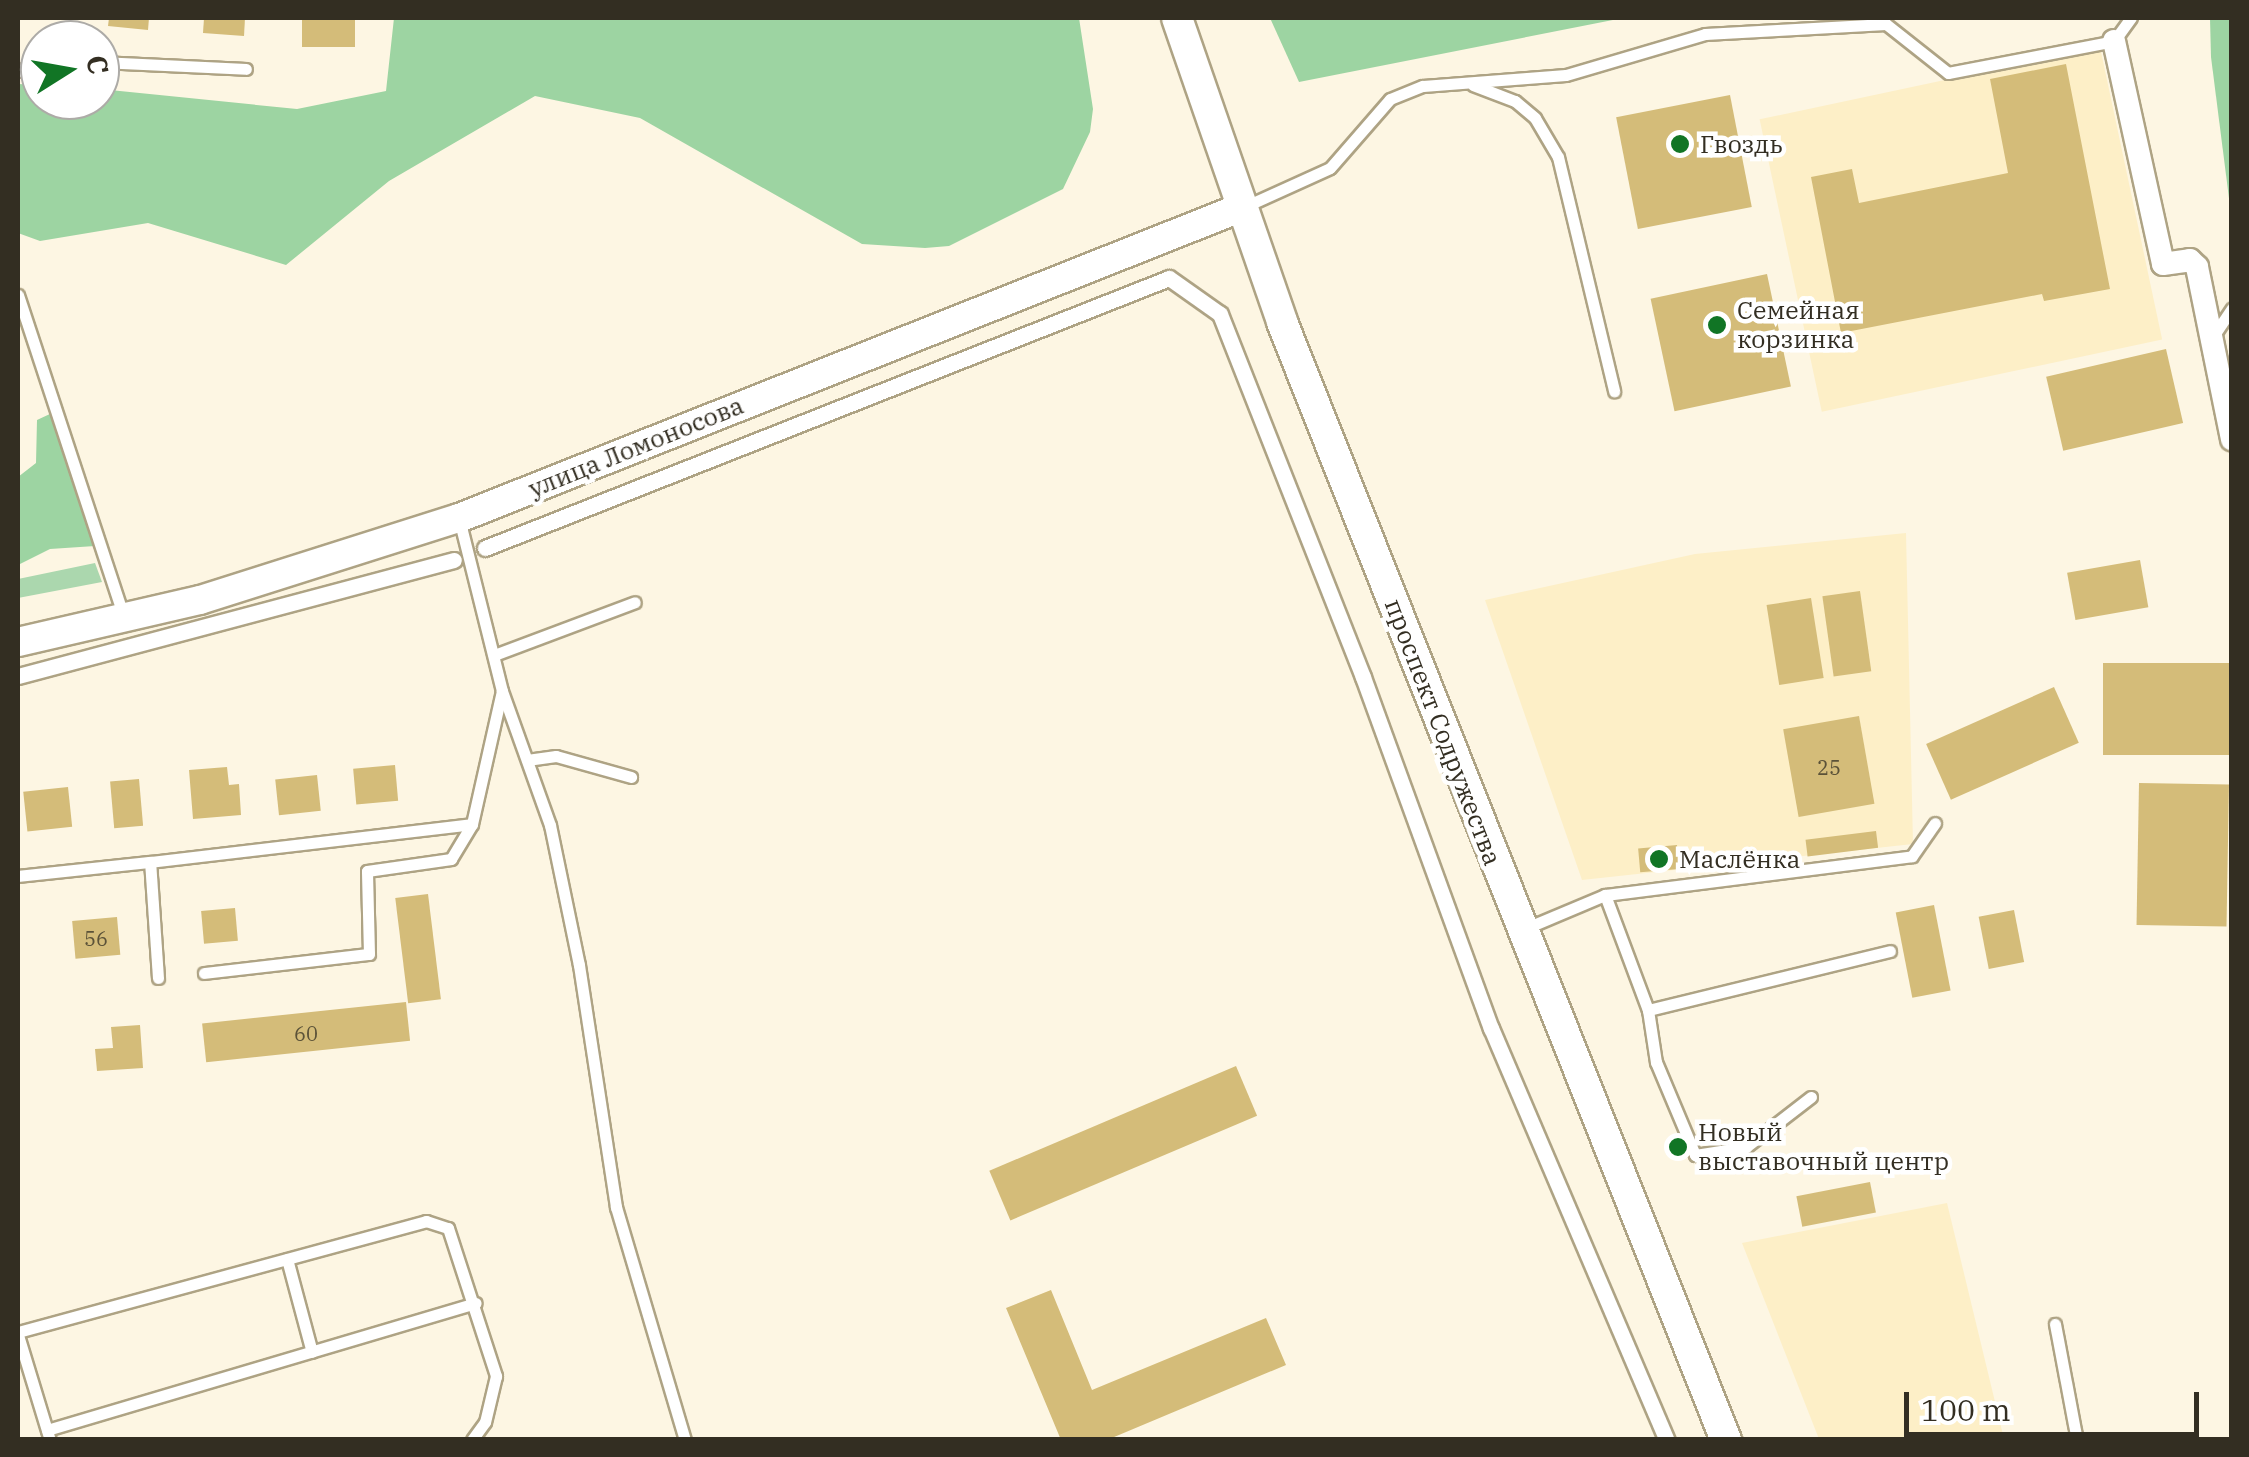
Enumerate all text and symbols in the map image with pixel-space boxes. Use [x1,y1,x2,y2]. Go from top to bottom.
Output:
north arrow [20,20,120,120]
text: С [78,52,118,77]
place label: Гвоздь [1700,129,1783,159]
marker: Гвоздь [1669,133,1691,155]
place label: Семейная корзинка [1737,296,1860,355]
marker: Семейная корзинка [1706,314,1728,336]
street label: улица Ломоносова [524,390,748,504]
street label: проспект Содружества [1378,594,1508,870]
house number: 25 [1817,755,1841,779]
place label: Маслёнка [1679,844,1800,874]
marker: Маслёнка [1648,848,1670,870]
house number: 56 [84,926,108,950]
house number: 60 [294,1021,318,1045]
place label: Новый выставочный центр [1698,1118,1949,1177]
marker: Новый выставочный центр [1667,1136,1689,1158]
scale bar [1909,1372,2204,1434]
text: 100 m [1921,1390,2011,1429]

